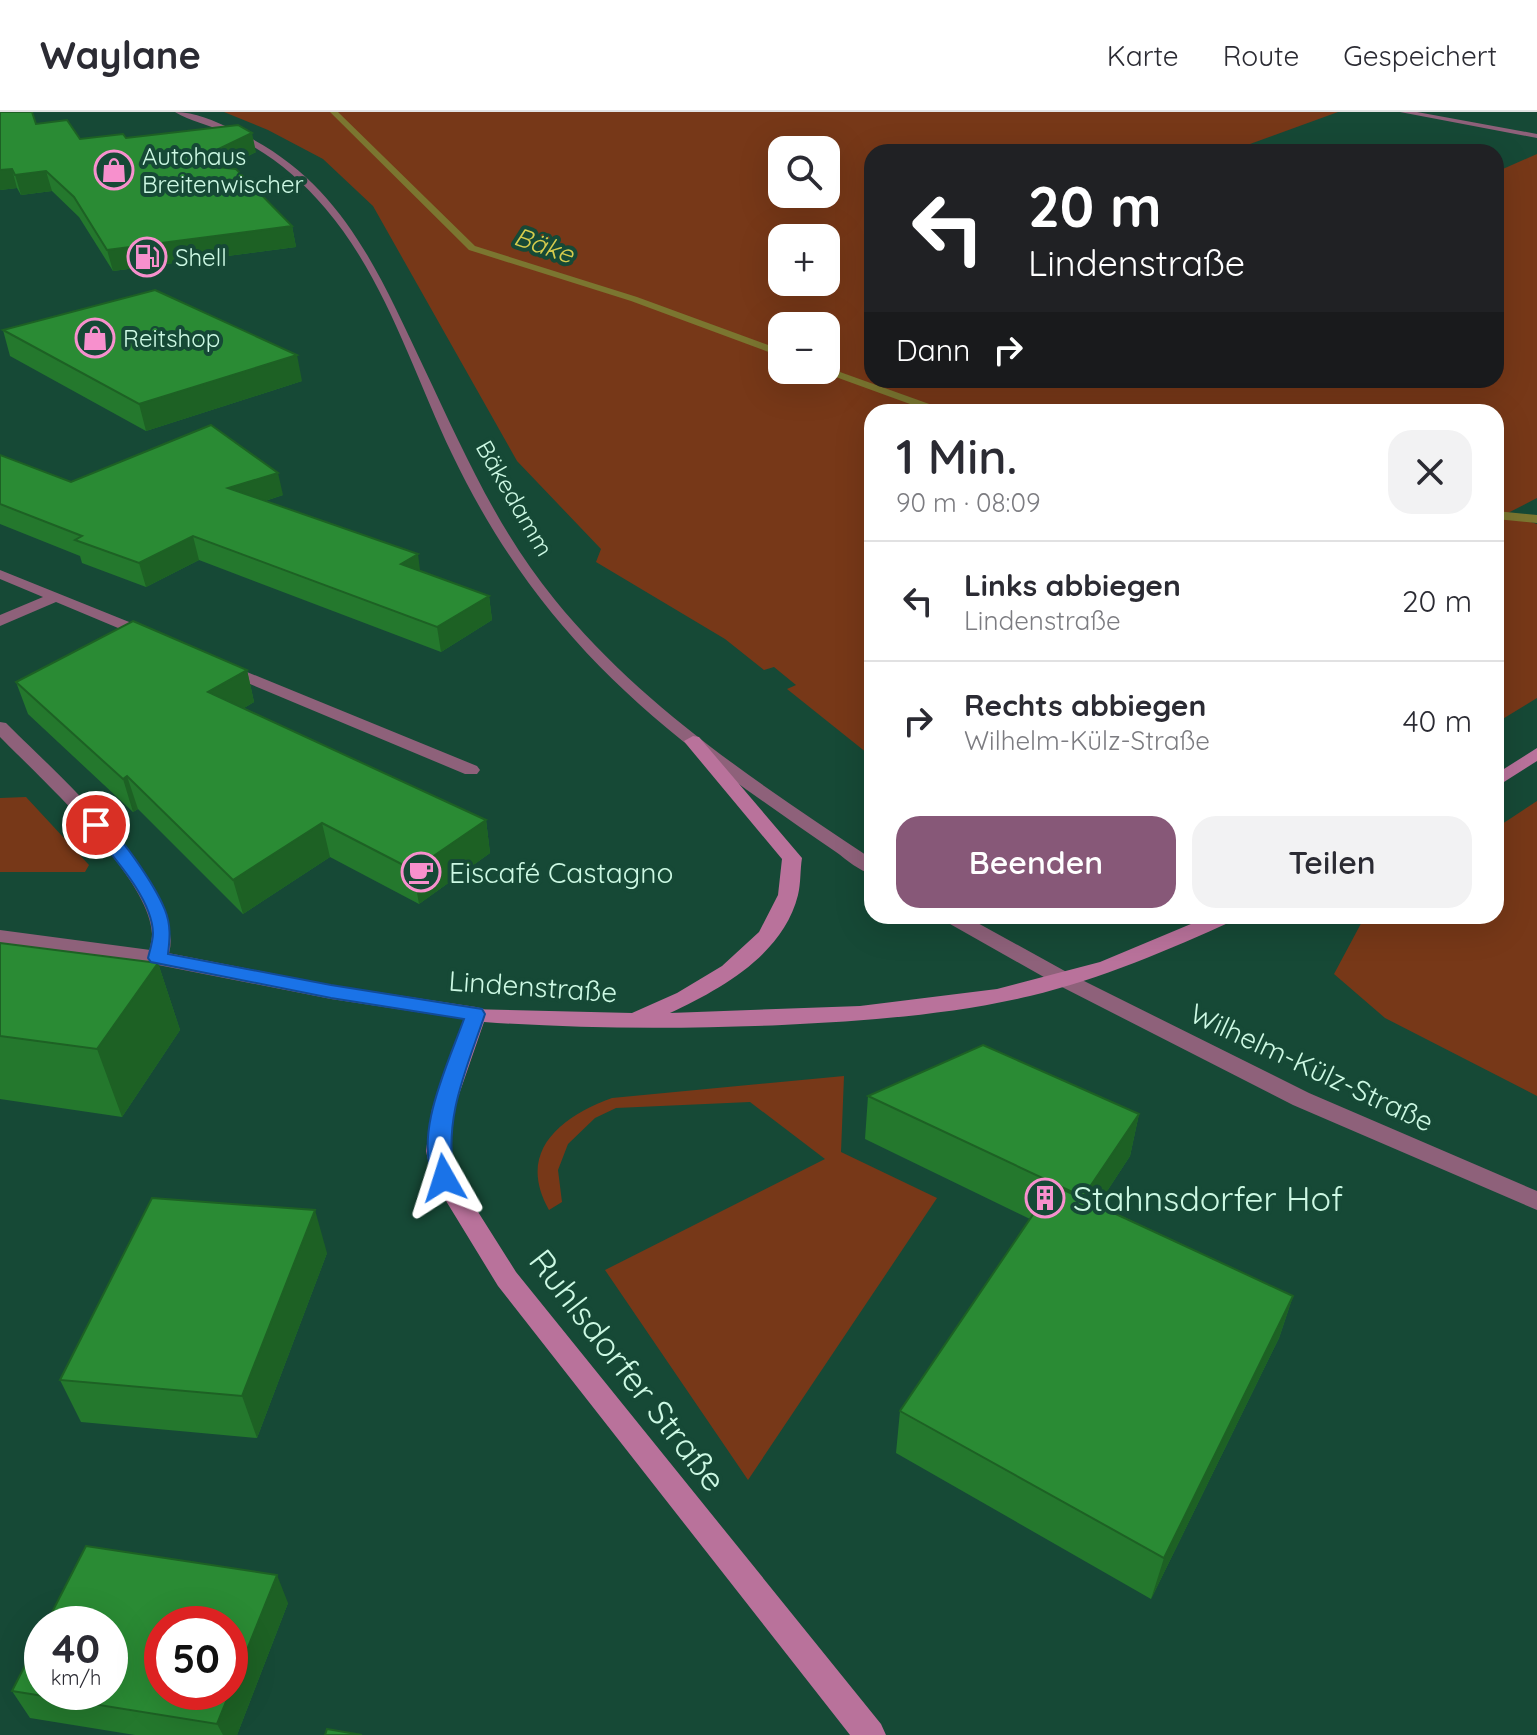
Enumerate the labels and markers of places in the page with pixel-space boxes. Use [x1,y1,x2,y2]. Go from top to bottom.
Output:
place label: Autohaus Breitenwischer [142,141,304,199]
shop icon: Autohaus Breitenwischer [93,149,135,191]
fuel station icon: Shell [126,236,168,278]
place label: Shell [175,242,227,272]
shop icon: Reitshop [74,317,116,359]
place label: Reitshop [123,323,220,353]
pin [62,791,130,859]
cafe icon: Eiscafé Castagno [400,851,442,893]
place label: Eiscafé Castagno [449,855,673,890]
building icon: Stahnsdorfer Hof [1024,1177,1066,1219]
place label: Stahnsdorfer Hof [1073,1177,1343,1220]

